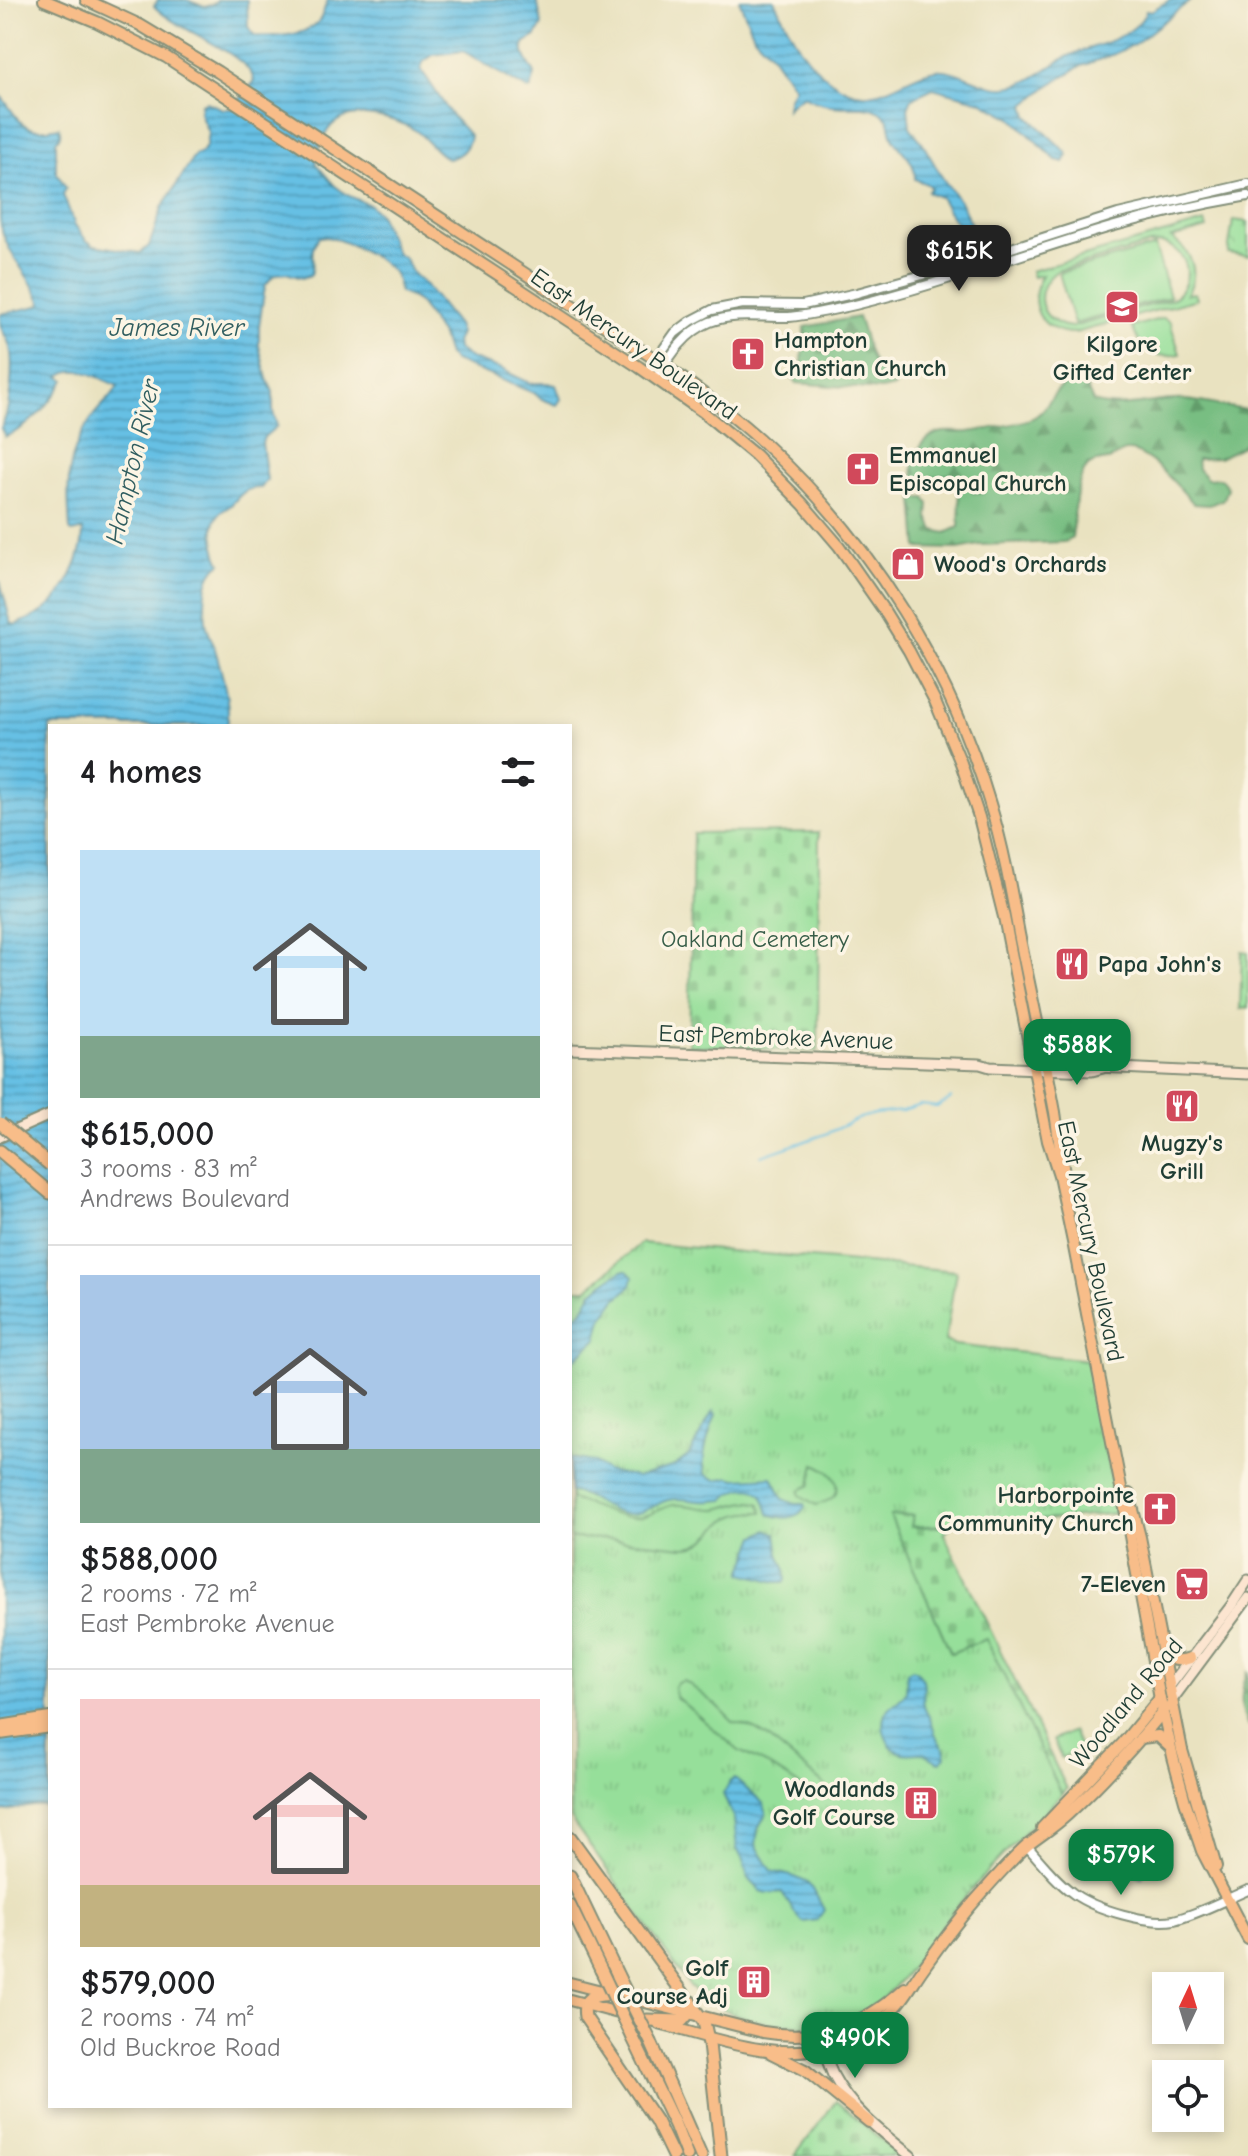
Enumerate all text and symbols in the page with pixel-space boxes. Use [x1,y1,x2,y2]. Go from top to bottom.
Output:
pin: $615K [903,225,1015,293]
text: $615K [925,236,993,266]
street label: East Mercury Boulevard [525,262,743,426]
school or university icon: Kilgore Gifted Center [1103,288,1141,326]
water label: James River [109,313,246,343]
place label: Hampton Christian Church [774,326,947,382]
place label: Kilgore Gifted Center [1053,330,1192,386]
church icon: Hampton Christian Church [729,335,767,373]
water label: Hampton River [100,375,167,547]
place label: Emmanuel Episcopal Church [889,441,1067,497]
church icon: Emmanuel Episcopal Church [844,450,882,488]
shop icon: Wood's Orchards [889,545,927,583]
place label: Wood's Orchards [934,550,1107,578]
icon: filters [496,750,540,794]
text: 4 homes [80,752,202,792]
icon: home [238,902,382,1046]
park label: Oakland Cemetery [661,925,849,953]
restaurant icon: Papa John's [1053,945,1091,983]
place label: Papa John's [1098,950,1221,978]
street label: East Pembroke Avenue [658,1019,894,1055]
pin: $588K [1021,1019,1133,1087]
text: $588K [1042,1030,1112,1060]
restaurant icon: Mugzy's Grill [1163,1087,1201,1125]
text: $615,000 [80,1114,215,1154]
street label: East Mercury Boulevard [1052,1118,1130,1364]
place label: Mugzy's Grill [1141,1129,1223,1185]
text: 3 rooms · 83 m² [80,1154,257,1184]
text: Andrews Boulevard [80,1184,290,1214]
icon: home [238,1327,382,1471]
place label: Harborpointe Community Church [938,1481,1134,1537]
church icon: Harborpointe Community Church [1141,1490,1179,1528]
text: $588,000 [80,1539,218,1579]
supermarket icon: 7-Eleven [1173,1565,1211,1603]
place label: 7-Eleven [1081,1570,1166,1598]
text: 2 rooms · 72 m² [80,1579,257,1609]
text: East Pembroke Avenue [80,1609,335,1639]
street label: Woodland Road [1063,1632,1189,1774]
icon: home [238,1751,382,1895]
place label: Woodlands Golf Course [773,1775,895,1831]
building icon: Woodlands Golf Course [902,1784,940,1822]
pin: $579K [1065,1829,1177,1897]
text: $579K [1087,1840,1155,1870]
place label: Golf Course Adj [616,1954,729,2010]
text: $579,000 [80,1963,216,2003]
building icon: Golf Course Adj [735,1963,773,2001]
north arrow [1152,1972,1224,2044]
map controls [1152,1972,1224,2132]
text: 2 rooms · 74 m² [80,2003,253,2033]
pin: $490K [799,2012,911,2080]
text: $490K [820,2023,890,2053]
text: Old Buckroe Road [80,2033,281,2063]
button: locate [1152,2060,1224,2132]

